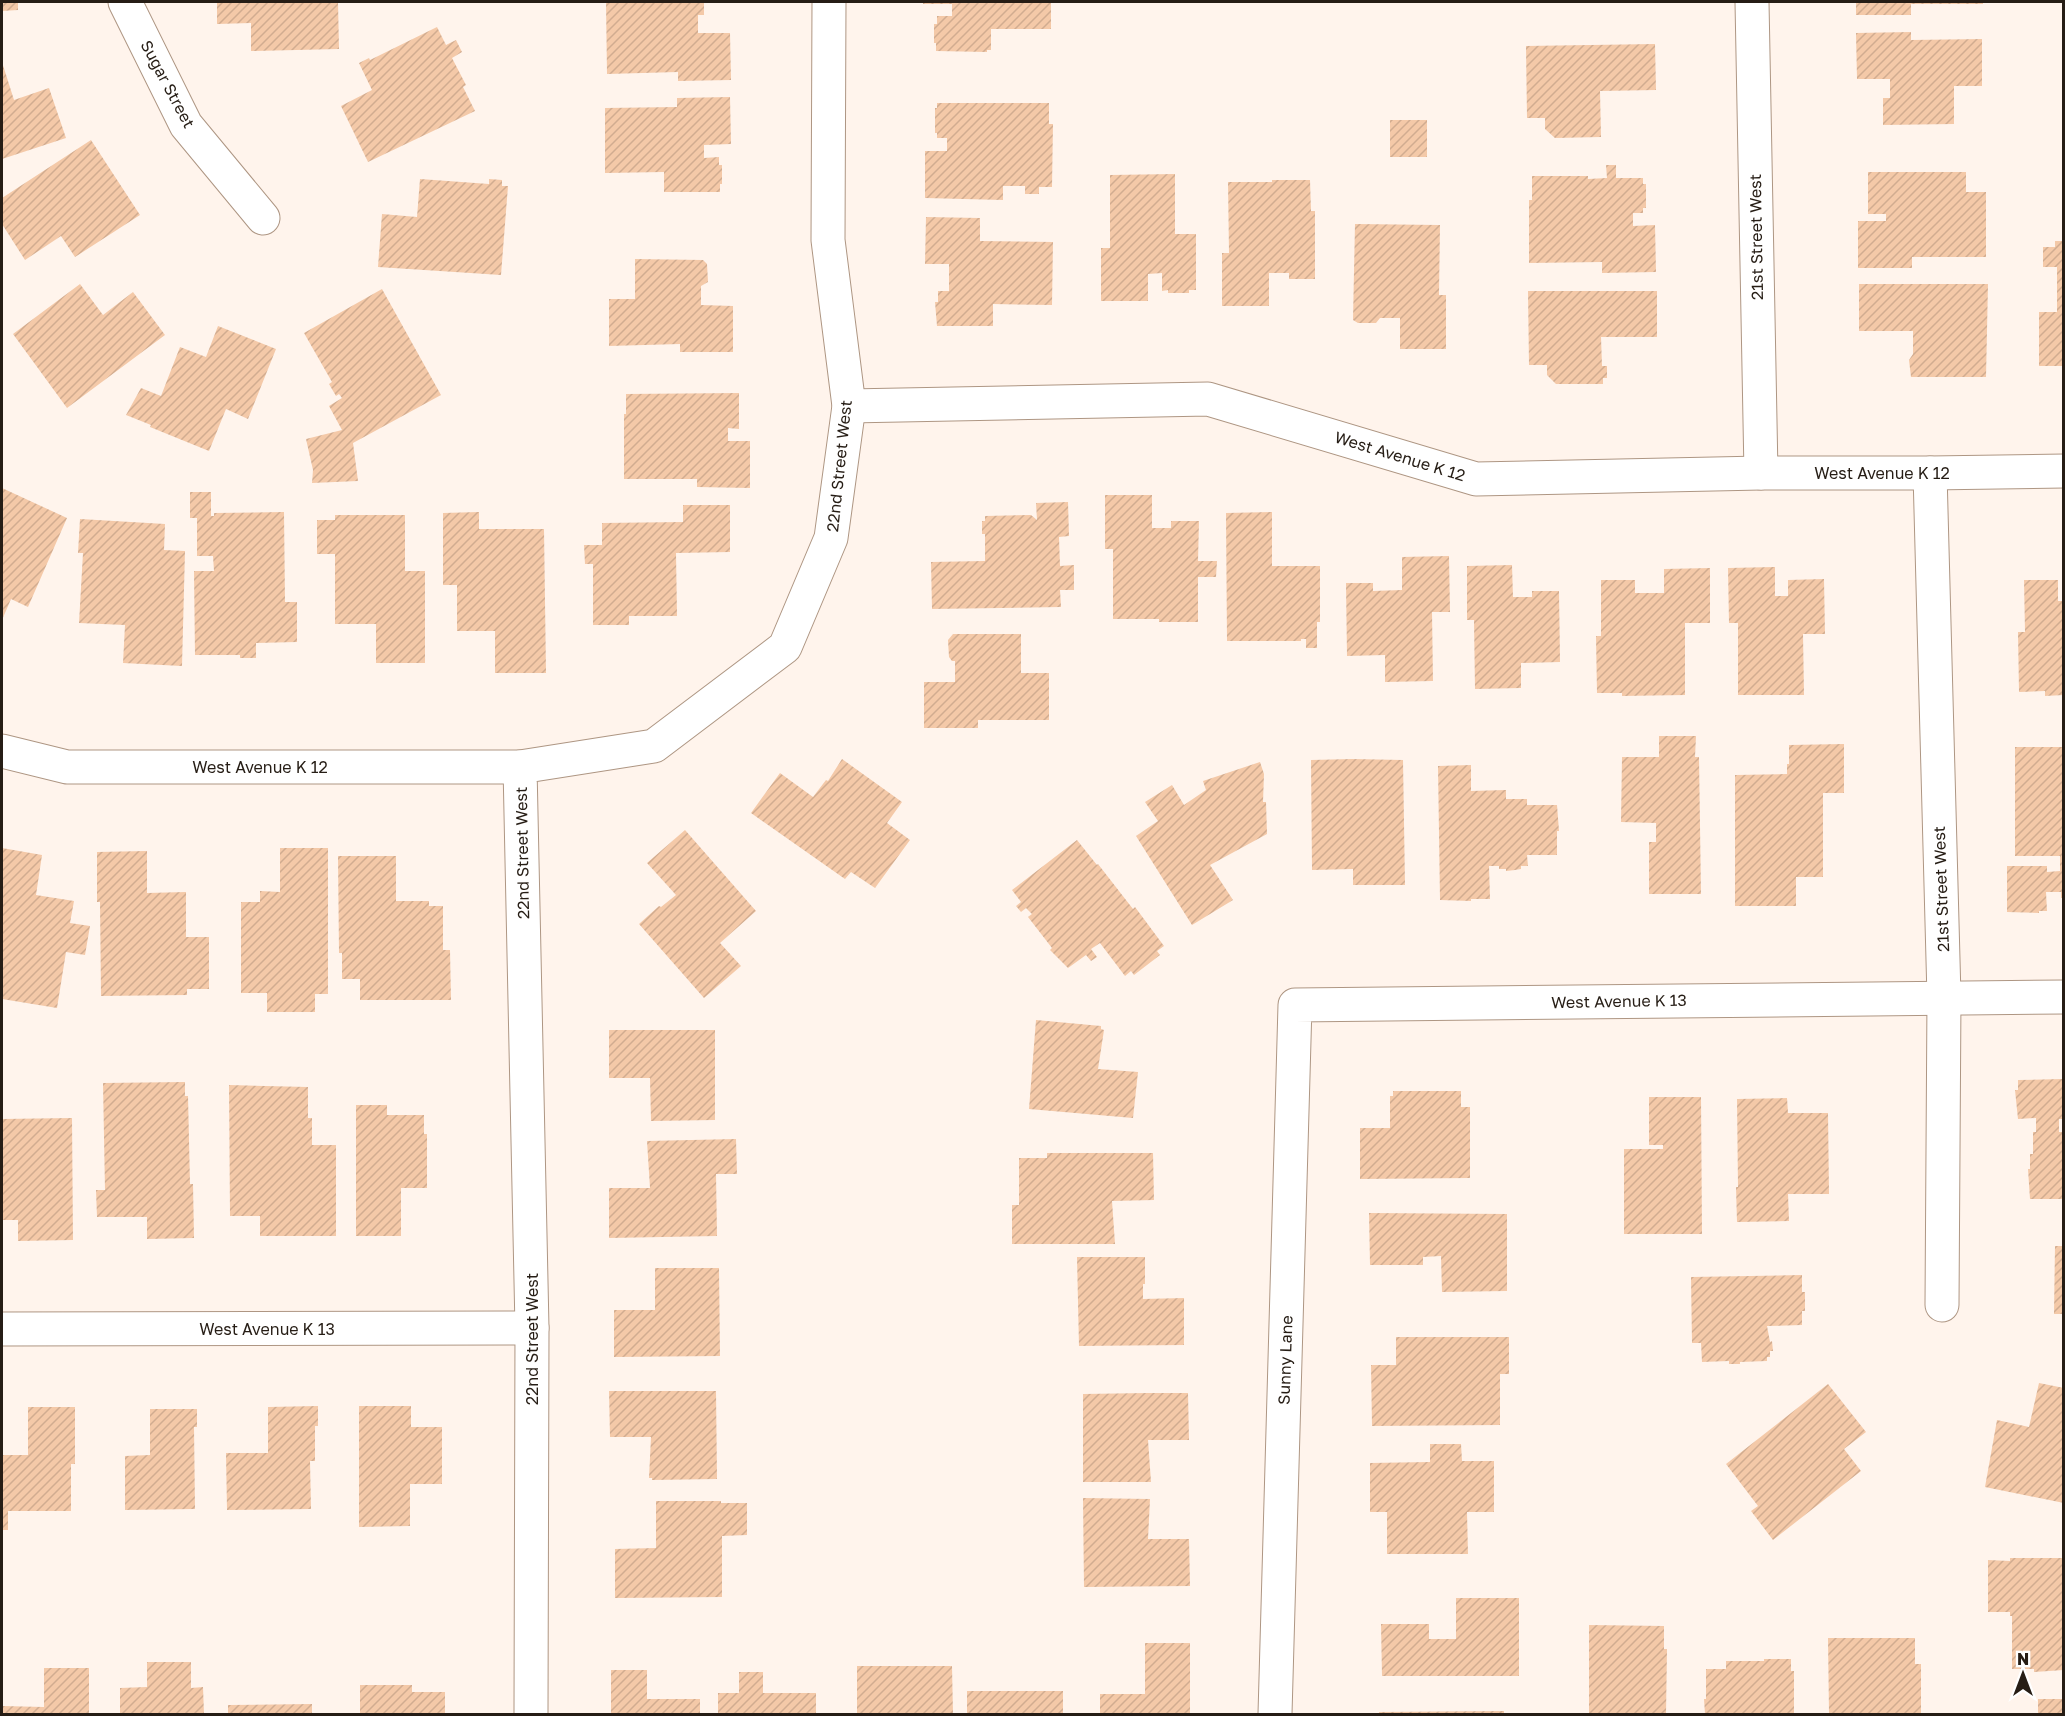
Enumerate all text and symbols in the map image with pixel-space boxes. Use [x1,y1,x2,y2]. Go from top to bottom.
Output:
street label: Sugar Street [137,37,199,131]
street label: 21st Street West [1745,174,1767,300]
street label: 22nd Street West [822,399,856,533]
street label: West Avenue K 12 [1332,427,1468,485]
street label: West Avenue K 12 [1814,463,1950,483]
street label: West Avenue K 12 [192,757,328,777]
street label: 22nd Street West [511,787,533,919]
street label: 21st Street West [1929,826,1953,952]
street label: West Avenue K 13 [1551,990,1687,1012]
street label: 22nd Street West [522,1273,542,1405]
street label: Sunny Lane [1273,1315,1297,1405]
street label: West Avenue K 13 [199,1319,335,1339]
north arrow [1993,1644,2053,1704]
text: N [2017,1649,2029,1669]

